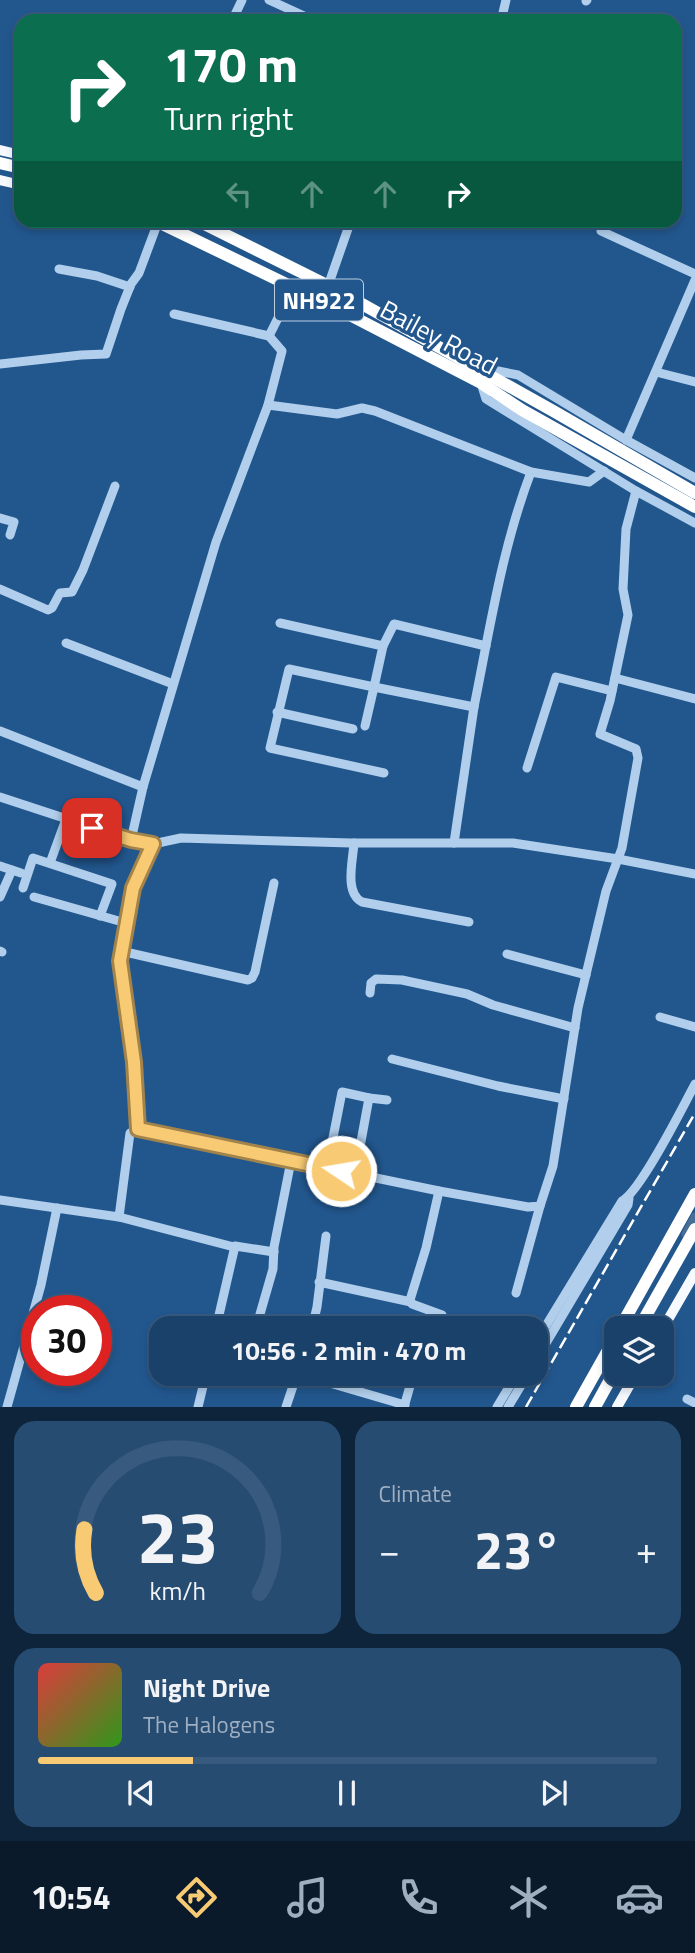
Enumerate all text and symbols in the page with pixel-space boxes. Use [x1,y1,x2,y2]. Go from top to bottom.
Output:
text: 170 m [164,26,298,101]
icon: right [49,42,140,133]
text: Turn right [164,94,293,142]
icon: left [220,175,258,213]
icon: ahead [293,175,331,213]
icon: ahead [366,175,404,213]
icon: right [439,175,477,213]
road number: NH922 [275,279,363,320]
street label: Bailey Road [373,290,505,384]
pin [62,798,122,858]
icon: arrive [73,809,111,847]
position arrow [304,1134,378,1208]
speed limit sign: 30 [21,1295,112,1386]
map controls [604,1316,674,1386]
button: layers [604,1316,674,1386]
text: 10:56 · 2 min · 470 m [231,1331,466,1370]
text: Climate [379,1476,452,1511]
text: 23 [136,1482,218,1592]
text: 23° [474,1510,561,1589]
text: − [379,1521,400,1579]
text: + [636,1521,657,1579]
text: km/h [149,1572,206,1610]
text: Night Drive [143,1668,270,1707]
text: The Halogens [143,1707,275,1742]
icon: previous [122,1774,160,1812]
icon: pause [328,1774,366,1812]
icon: next [535,1774,573,1812]
text: 10:54 [31,1873,111,1921]
icon: directions [172,1873,221,1922]
icon: music [283,1873,332,1922]
icon: phone [394,1873,443,1922]
icon: climate [504,1873,553,1922]
icon: car [615,1873,664,1922]

